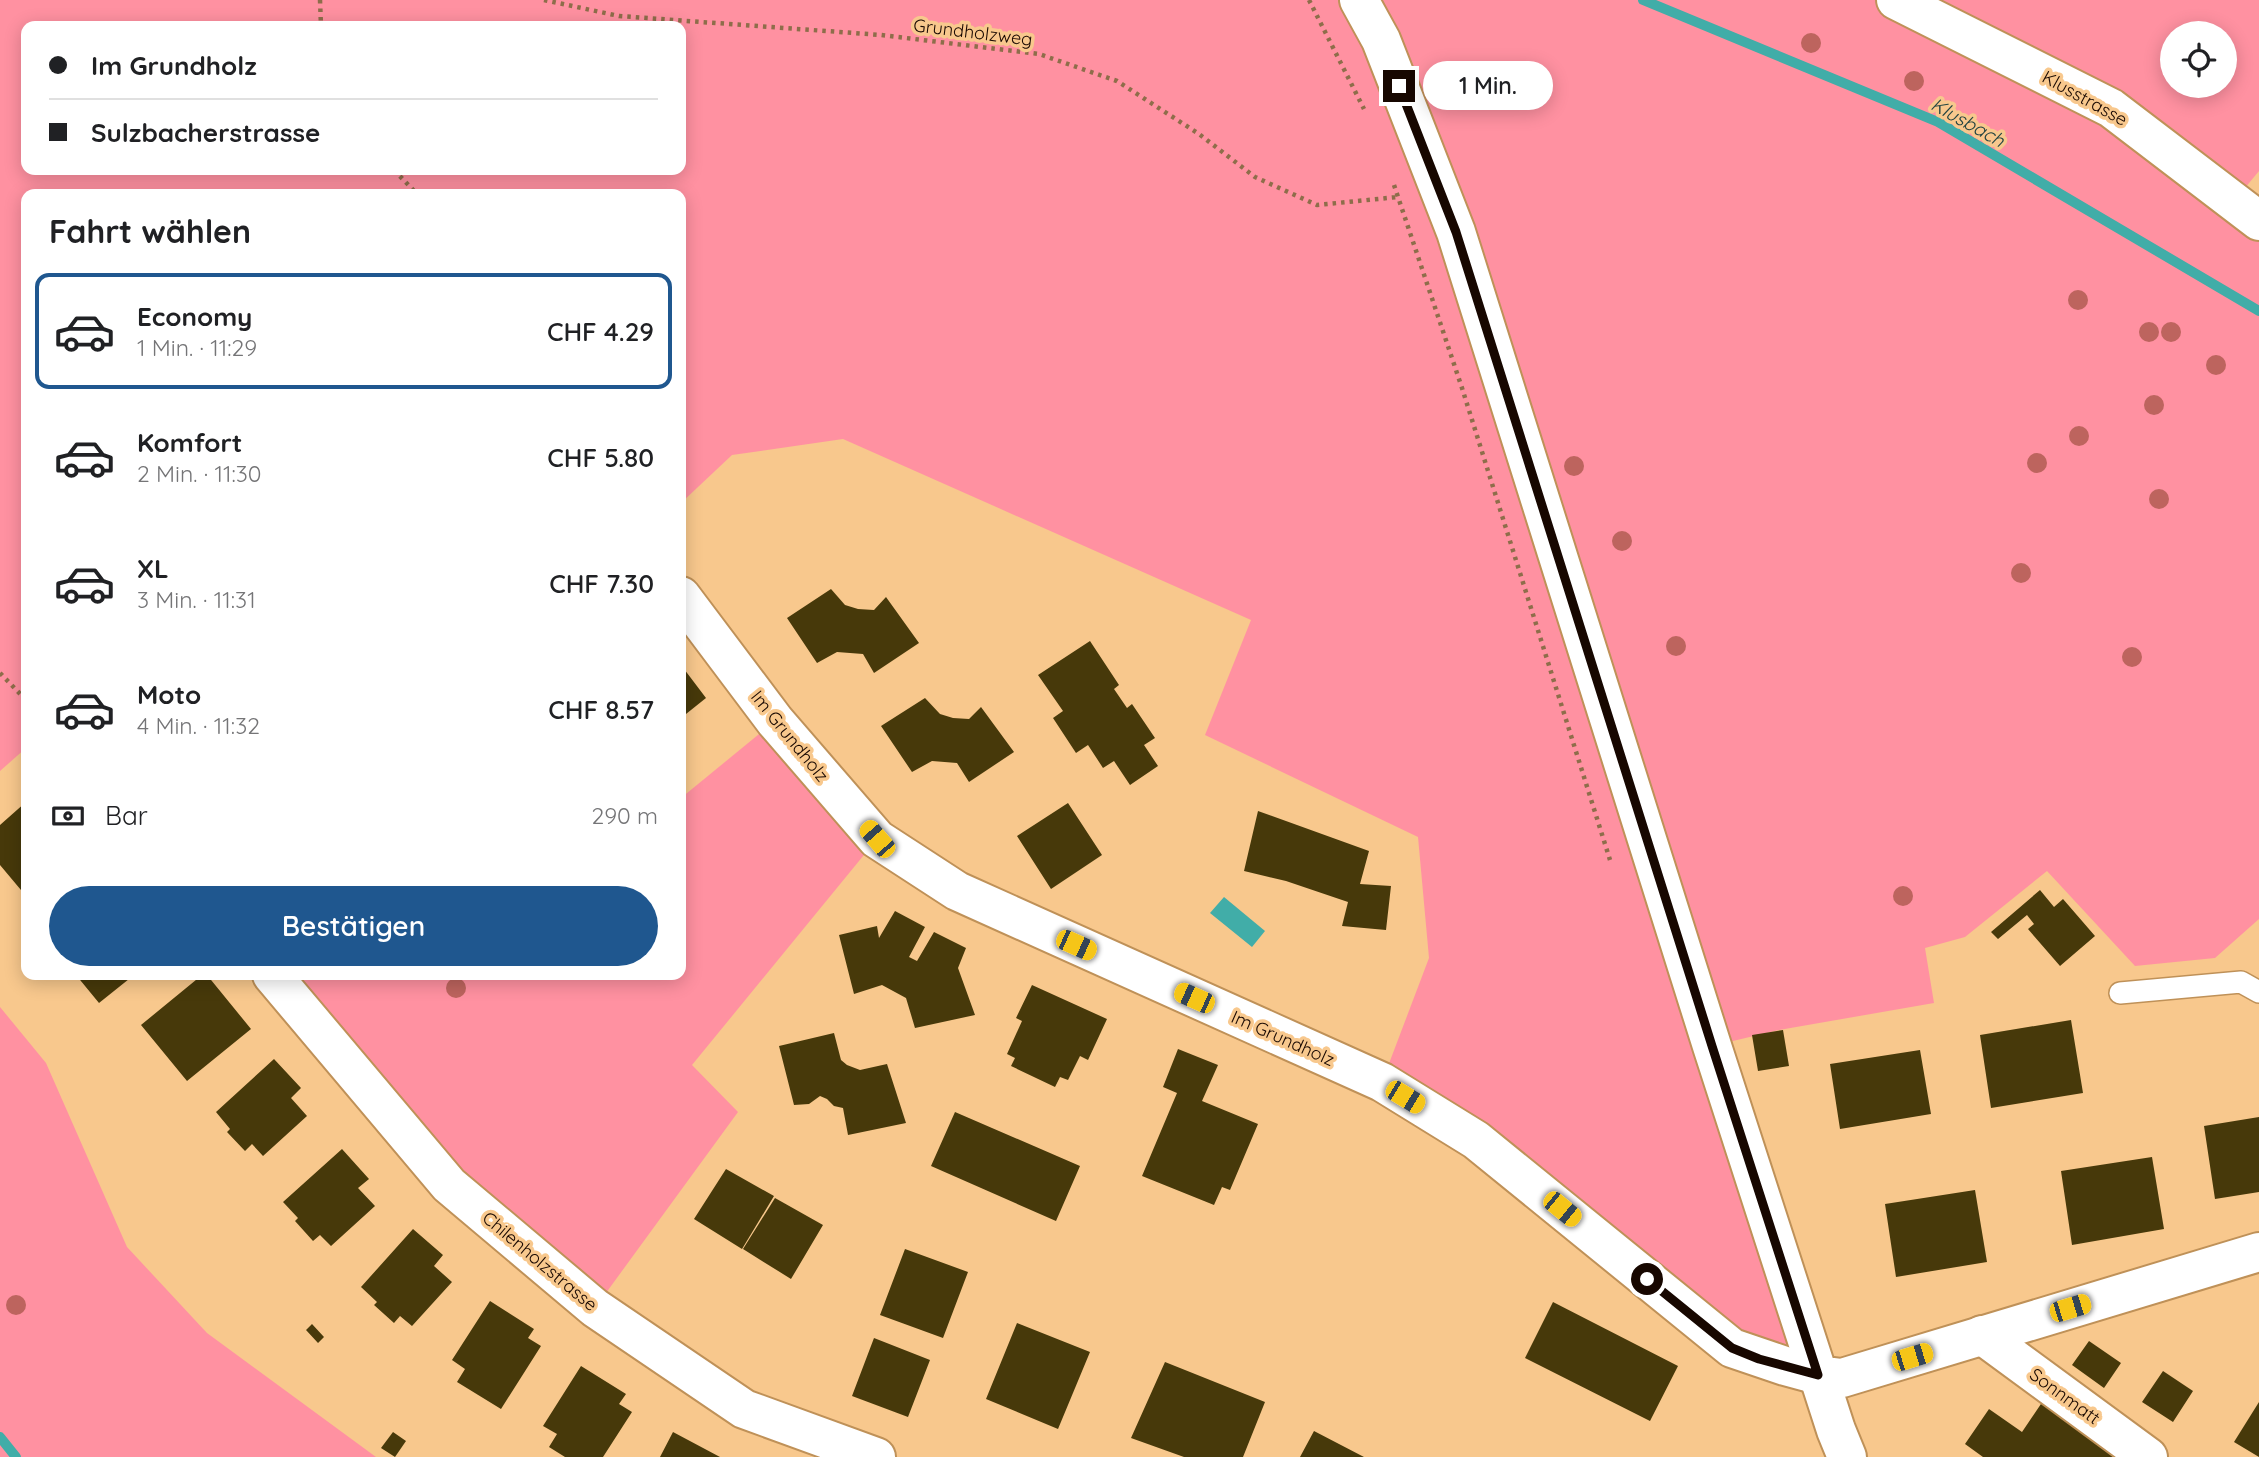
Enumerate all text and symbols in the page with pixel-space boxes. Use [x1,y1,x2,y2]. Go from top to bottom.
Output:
street label: Grundholzweg [912,13,1034,51]
map controls [2160,21,2237,98]
button: locate [2160,21,2237,98]
text: Im Grundholz [91,49,257,82]
callout: 1 Min. [1424,62,1553,110]
street label: Klusstrasse [2038,65,2132,131]
route end [1383,70,1415,102]
text: 1 Min. [1459,71,1517,100]
water label: Klusbach [1927,92,2010,153]
text: Sulzbacherstrasse [91,116,320,149]
text: Fahrt wählen [49,211,251,251]
icon: car [53,300,116,363]
text: Economy [137,300,252,333]
text: CHF 4.29 [547,315,654,348]
text: 1 Min. · 11:29 [137,333,257,362]
icon: car [53,426,116,489]
text: Komfort [137,426,242,459]
text: CHF 5.80 [547,441,654,474]
text: 2 Min. · 11:30 [137,459,262,488]
icon: car [53,552,116,615]
text: XL [137,552,169,585]
text: CHF 7.30 [549,567,654,600]
text: 3 Min. · 11:31 [137,585,256,614]
icon: car [53,678,116,741]
text: Moto [137,678,201,711]
street label: Im Grundholz [746,686,834,786]
text: CHF 8.57 [548,693,654,726]
text: 4 Min. · 11:32 [137,711,260,740]
icon: cash [49,797,87,835]
text: Bar [105,799,148,832]
text: 290 m [591,801,658,830]
car [856,816,899,862]
button: Bestätigen [49,886,658,966]
car [1053,927,1100,963]
car [1171,980,1218,1016]
street label: Im Grundholz [1228,1005,1338,1071]
car [1382,1077,1429,1117]
car [1540,1188,1585,1230]
street label: Chilenholzstrasse [478,1206,602,1316]
route start [1631,1263,1663,1295]
car [2047,1292,2094,1324]
car [1889,1341,1936,1373]
street label: Sonnmatt [2025,1363,2105,1429]

